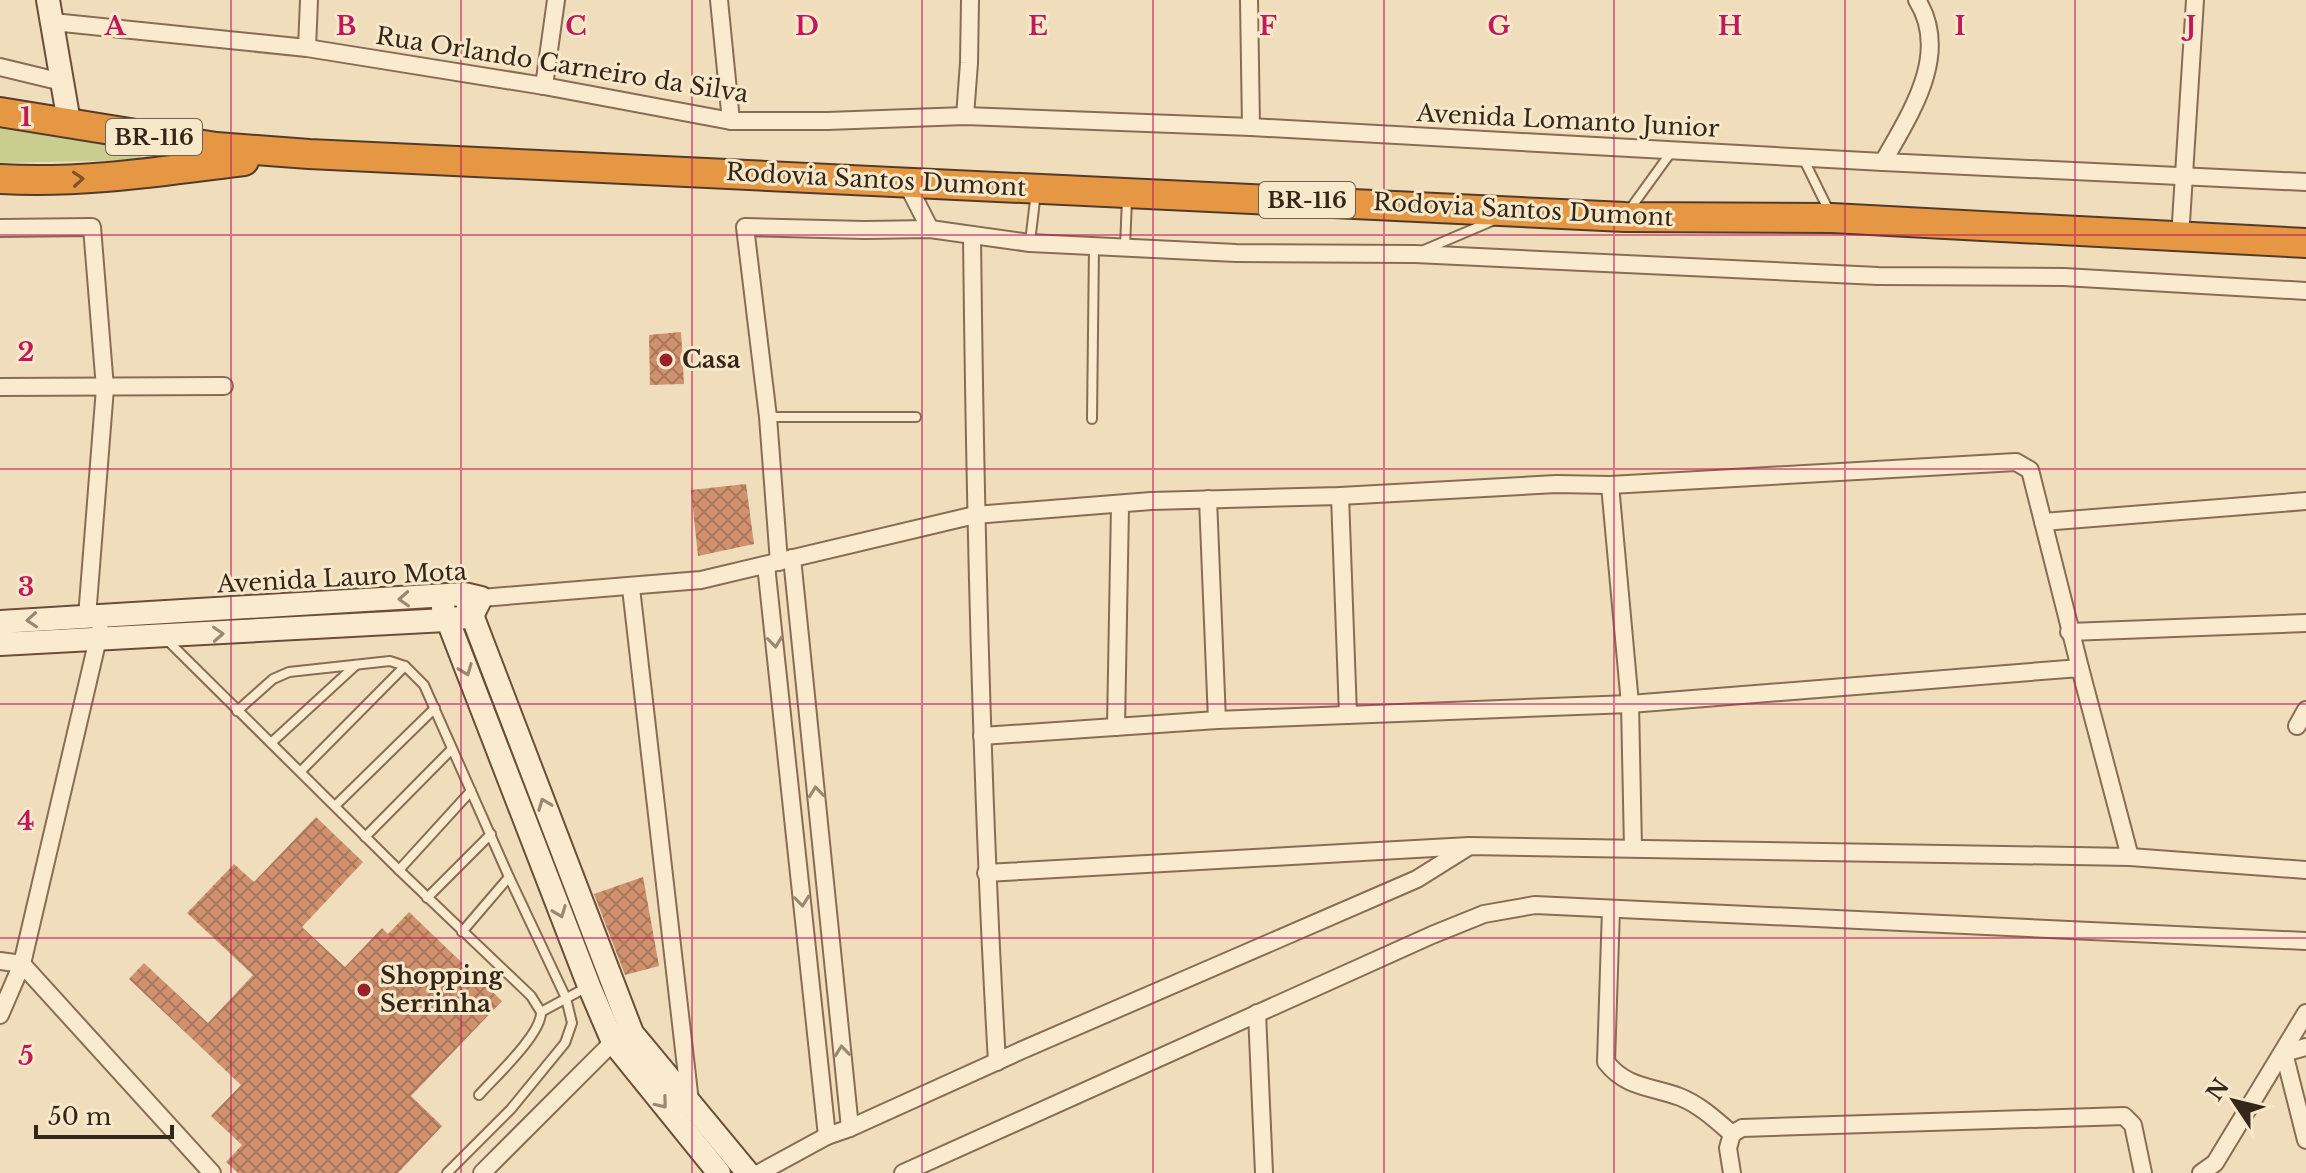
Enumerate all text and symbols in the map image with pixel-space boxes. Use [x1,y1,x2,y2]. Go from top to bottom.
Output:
text: A [103,10,126,42]
text: B [336,10,356,42]
text: D [795,10,819,42]
text: E [1028,10,1048,42]
text: F [1259,10,1277,42]
text: G [1488,10,1511,42]
text: H [1718,10,1742,42]
text: I [1954,10,1966,42]
text: J [2181,10,2196,42]
street label: Rua Orlando Carneiro da Silva [373,21,751,109]
street label: Avenida Lomanto Junior [1415,98,1721,143]
text: 1 [20,101,32,133]
road number: BR-116 [106,119,202,155]
street label: Rodovia Santos Dumont [725,157,1027,202]
one-way arrow [72,171,85,188]
road number: BR-116 [1259,182,1355,218]
street label: Rodovia Santos Dumont [1372,187,1674,232]
text: 2 [18,336,34,368]
place label: Casa [682,345,741,374]
marker: Casa [657,351,675,369]
street label: Avenida Lauro Mota [215,556,468,599]
text: 3 [18,571,34,603]
one-way arrow [397,590,410,607]
one-way arrow [25,611,38,628]
one-way arrow [212,626,225,643]
one-way arrow [766,636,783,649]
one-way arrow [456,662,473,676]
one-way arrow [807,785,824,798]
one-way arrow [537,798,554,812]
text: 4 [17,805,35,837]
one-way arrow [794,895,811,908]
one-way arrow [550,905,567,919]
place label: Shopping Serrinha [380,961,504,1018]
marker: Shopping Serrinha [355,981,373,999]
text: 5 [18,1040,34,1072]
one-way arrow [834,1044,851,1057]
north arrow [2194,1061,2274,1141]
text: N [2201,1073,2235,1106]
scale bar [36,1089,172,1139]
one-way arrow [652,1094,667,1108]
text: 50 m [48,1102,112,1131]

